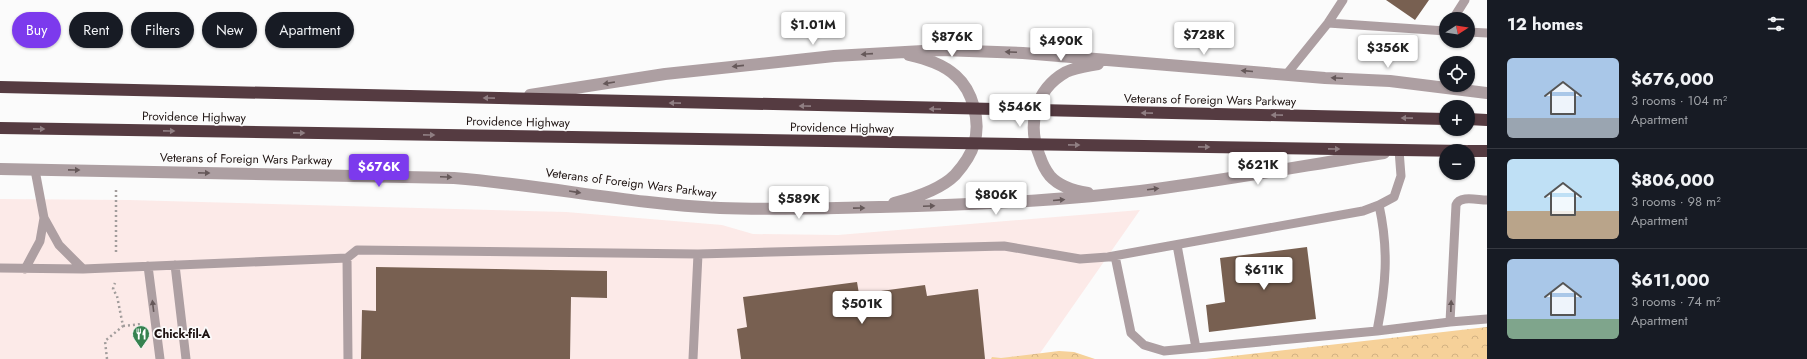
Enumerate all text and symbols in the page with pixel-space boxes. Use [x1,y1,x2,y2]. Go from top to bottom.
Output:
chip: Buy [12,12,61,48]
chip: Rent [69,12,123,48]
chip: Filters [131,12,194,48]
chip: New [202,12,257,48]
chip: Apartment [265,12,354,48]
pin: $1.01M [780,12,846,46]
north arrow [1439,12,1475,48]
map controls [1439,12,1475,180]
text: 12 homes [1507,12,1583,36]
icon: filters [1765,13,1787,35]
text: $1.01M [790,15,836,34]
pin: $728K [1176,22,1232,56]
pin: $876K [924,24,980,58]
text: $728K [1183,25,1225,44]
text: $876K [931,27,973,46]
pin: $490K [1033,28,1089,62]
text: $490K [1039,31,1083,50]
pin: $356K [1360,35,1416,69]
text: $356K [1367,38,1409,57]
one-way arrow [1004,49,1017,55]
one-way arrow [861,50,873,57]
button: locate [1439,56,1475,92]
one-way arrow [732,63,744,70]
text: $676,000 [1631,67,1714,91]
one-way arrow [1241,68,1253,75]
icon: home [1539,74,1587,122]
one-way arrow [1331,75,1343,82]
one-way arrow [603,80,615,86]
street label: Veterans of Foreign Wars Parkway [1124,89,1297,111]
text: 3 rooms · 104 m² [1631,91,1727,110]
pin: $546K [992,94,1048,128]
one-way arrow [482,95,495,101]
text: $546K [998,97,1042,116]
one-way arrow [669,99,681,106]
button: + [1439,100,1475,136]
one-way arrow [799,102,811,109]
one-way arrow [928,106,941,112]
street label: Providence Highway [142,107,247,127]
one-way arrow [1140,110,1153,116]
text: Apartment [1631,110,1688,129]
street label: Providence Highway [466,112,571,132]
one-way arrow [1271,112,1283,119]
one-way arrow [1401,115,1413,122]
street label: Providence Highway [790,118,895,138]
one-way arrow [33,126,46,132]
one-way arrow [163,128,176,134]
one-way arrow [293,130,306,136]
one-way arrow [423,132,436,138]
one-way arrow [1068,142,1081,148]
one-way arrow [1198,144,1211,150]
button: − [1439,144,1475,180]
one-way arrow [1328,146,1341,152]
street label: Veterans of Foreign Wars Parkway [160,148,333,170]
pin: $621K [1230,152,1286,186]
pin: $676K [351,154,407,188]
text: $621K [1237,155,1279,174]
text: $676K [358,157,400,176]
street label: Veterans of Foreign Wars Parkway [544,164,718,203]
one-way arrow [68,167,80,174]
text: $806,000 [1631,168,1714,192]
one-way arrow [198,170,211,176]
one-way arrow [440,174,452,181]
icon: home [1539,175,1587,223]
pin: $806K [968,182,1024,216]
text: $806K [975,185,1017,204]
pin: $589K [771,186,827,220]
one-way arrow [1147,186,1159,193]
one-way arrow [569,189,581,195]
text: $589K [778,189,820,208]
text: 3 rooms · 98 m² [1631,192,1721,211]
one-way arrow [1053,196,1065,203]
one-way arrow [923,203,936,209]
one-way arrow [853,204,865,211]
text: Apartment [1631,211,1688,230]
pin: $611K [1236,257,1292,291]
text: $611K [1244,260,1284,279]
text: $611,000 [1631,268,1710,292]
icon: home [1539,275,1587,323]
pin: $501K [834,291,890,325]
text: 3 rooms · 74 m² [1631,292,1720,311]
text: $501K [842,294,882,313]
one-way arrow [1448,299,1454,312]
one-way arrow [150,300,156,312]
text: Apartment [1631,311,1688,330]
restaurant icon: Chick-fil-A [131,324,151,349]
place label: Chick-fil-A [154,325,210,343]

